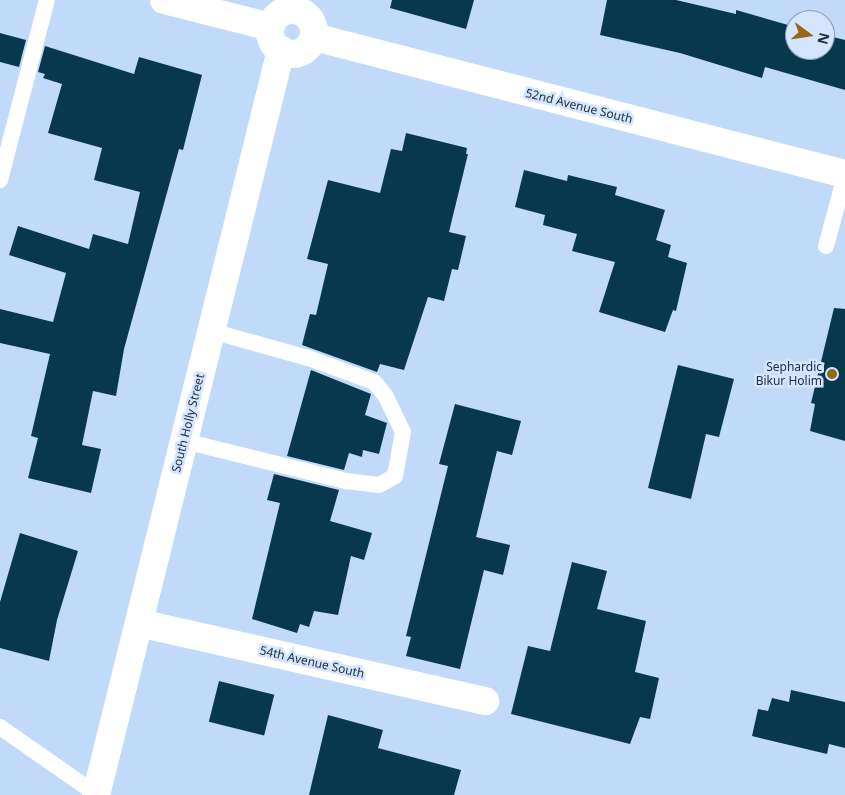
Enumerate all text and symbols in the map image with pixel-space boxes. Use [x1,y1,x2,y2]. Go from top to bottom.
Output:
north arrow [785,10,835,60]
text: N [813,31,835,46]
street label: 52nd Avenue South [524,86,634,126]
place label: Sephardic Bikur Holim [756,360,822,388]
marker: Sephardic Bikur Holim [826,368,838,380]
street label: South Holly Street [169,372,207,474]
street label: 54th Avenue South [258,643,366,681]

